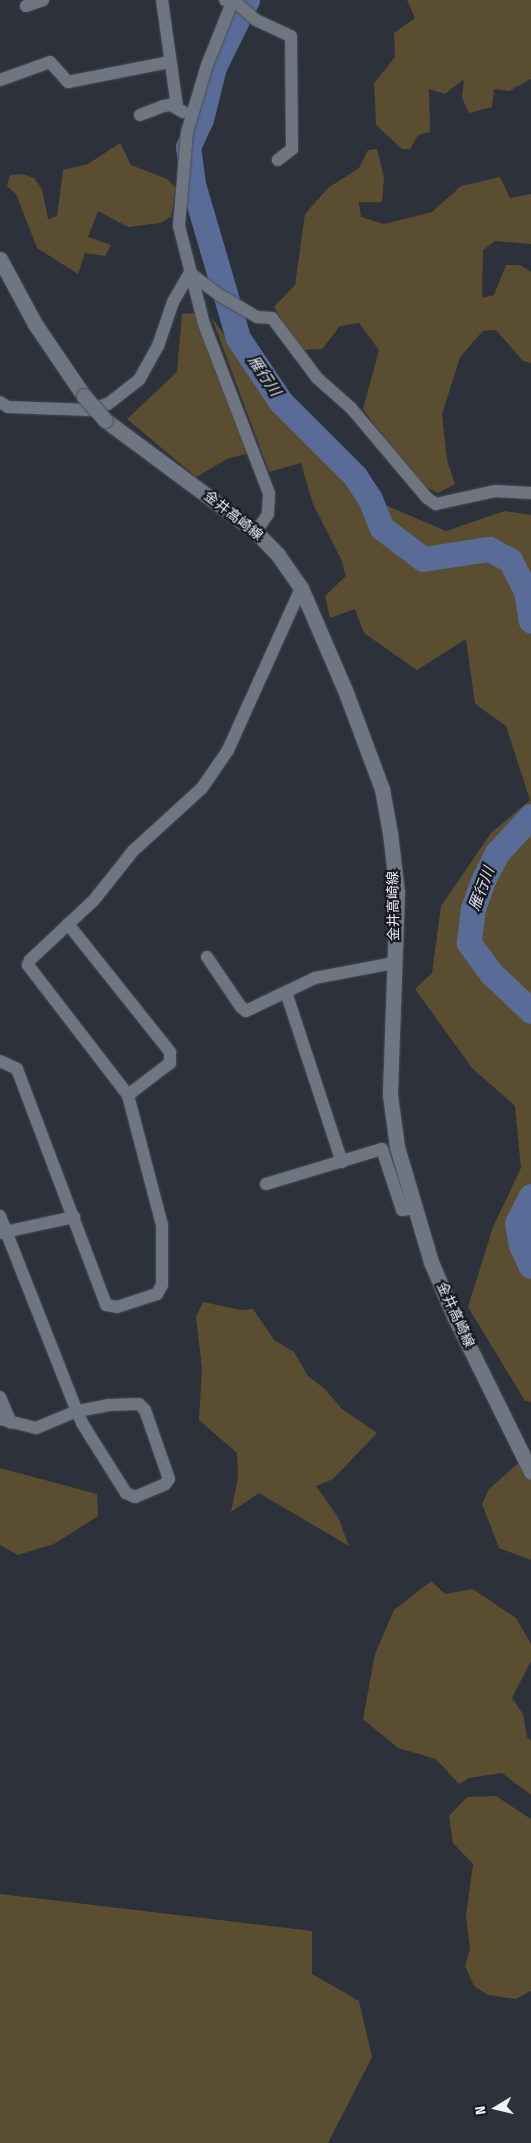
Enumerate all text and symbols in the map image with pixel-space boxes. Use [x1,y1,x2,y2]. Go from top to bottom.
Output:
water label: 雁行川 [244,352,284,400]
street label: 金井高崎線 [200,488,266,544]
water label: 雁行川 [466,865,498,913]
street label: 金井高崎線 [385,871,403,941]
street label: 金井高崎線 [433,1280,477,1350]
north arrow [471,2083,521,2133]
text: N [472,2105,490,2116]

